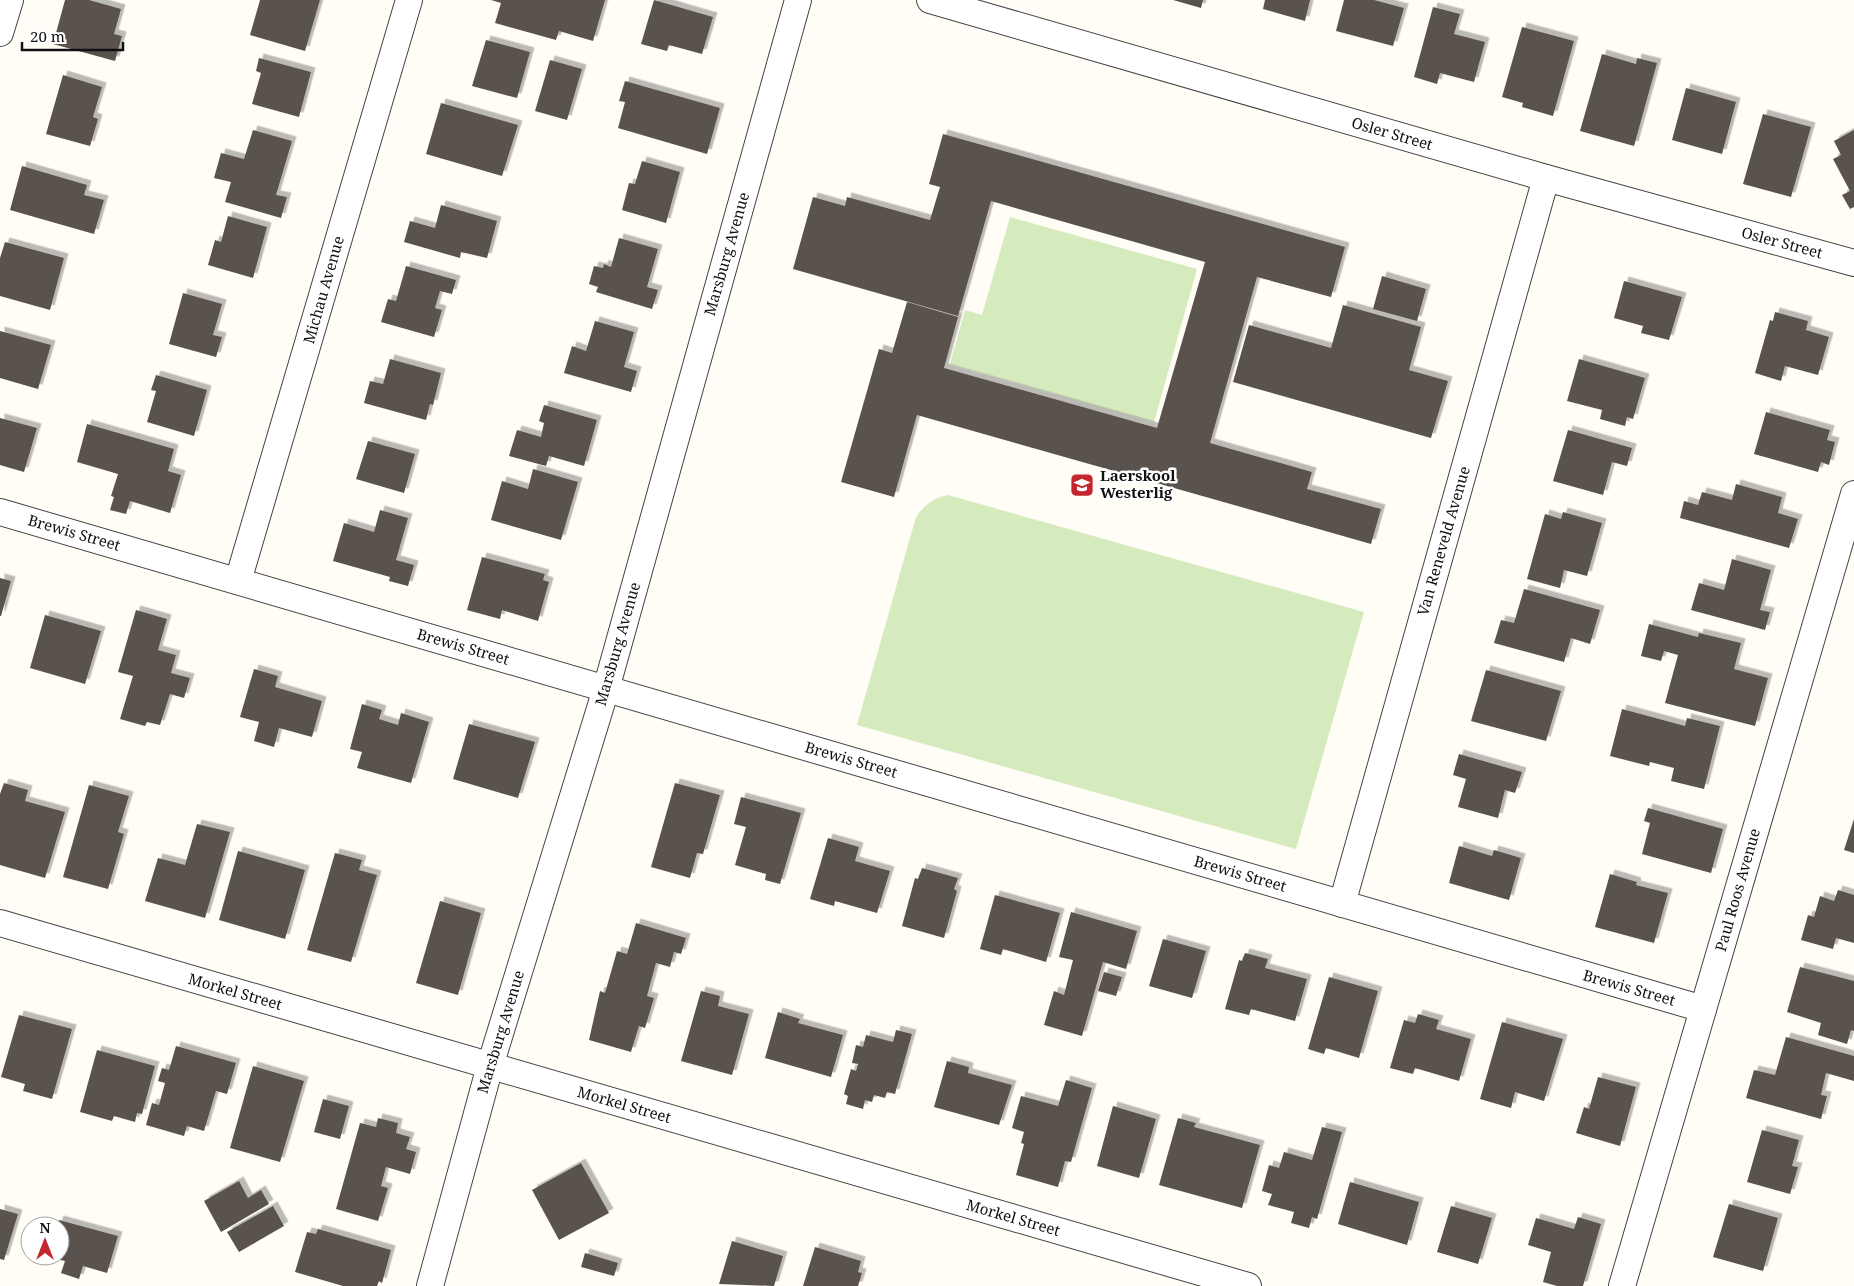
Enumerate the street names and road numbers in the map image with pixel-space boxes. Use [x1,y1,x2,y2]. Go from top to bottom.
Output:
street label: Osler Street [1349,112,1435,154]
street label: Marsburg Avenue [699,190,753,318]
street label: Osler Street [1739,222,1825,262]
street label: Michau Avenue [298,233,348,346]
street label: Van Reneveld Avenue [1412,464,1474,618]
street label: Brewis Street [26,509,123,555]
street label: Marsburg Avenue [590,580,644,708]
street label: Brewis Street [415,623,512,669]
street label: Brewis Street [803,736,900,782]
street label: Paul Roos Avenue [1710,826,1764,954]
street label: Brewis Street [1192,850,1289,896]
street label: Brewis Street [1581,964,1678,1010]
street label: Morkel Street [186,968,285,1014]
street label: Marsburg Avenue [472,968,528,1096]
street label: Morkel Street [575,1081,674,1127]
street label: Morkel Street [964,1194,1063,1240]

